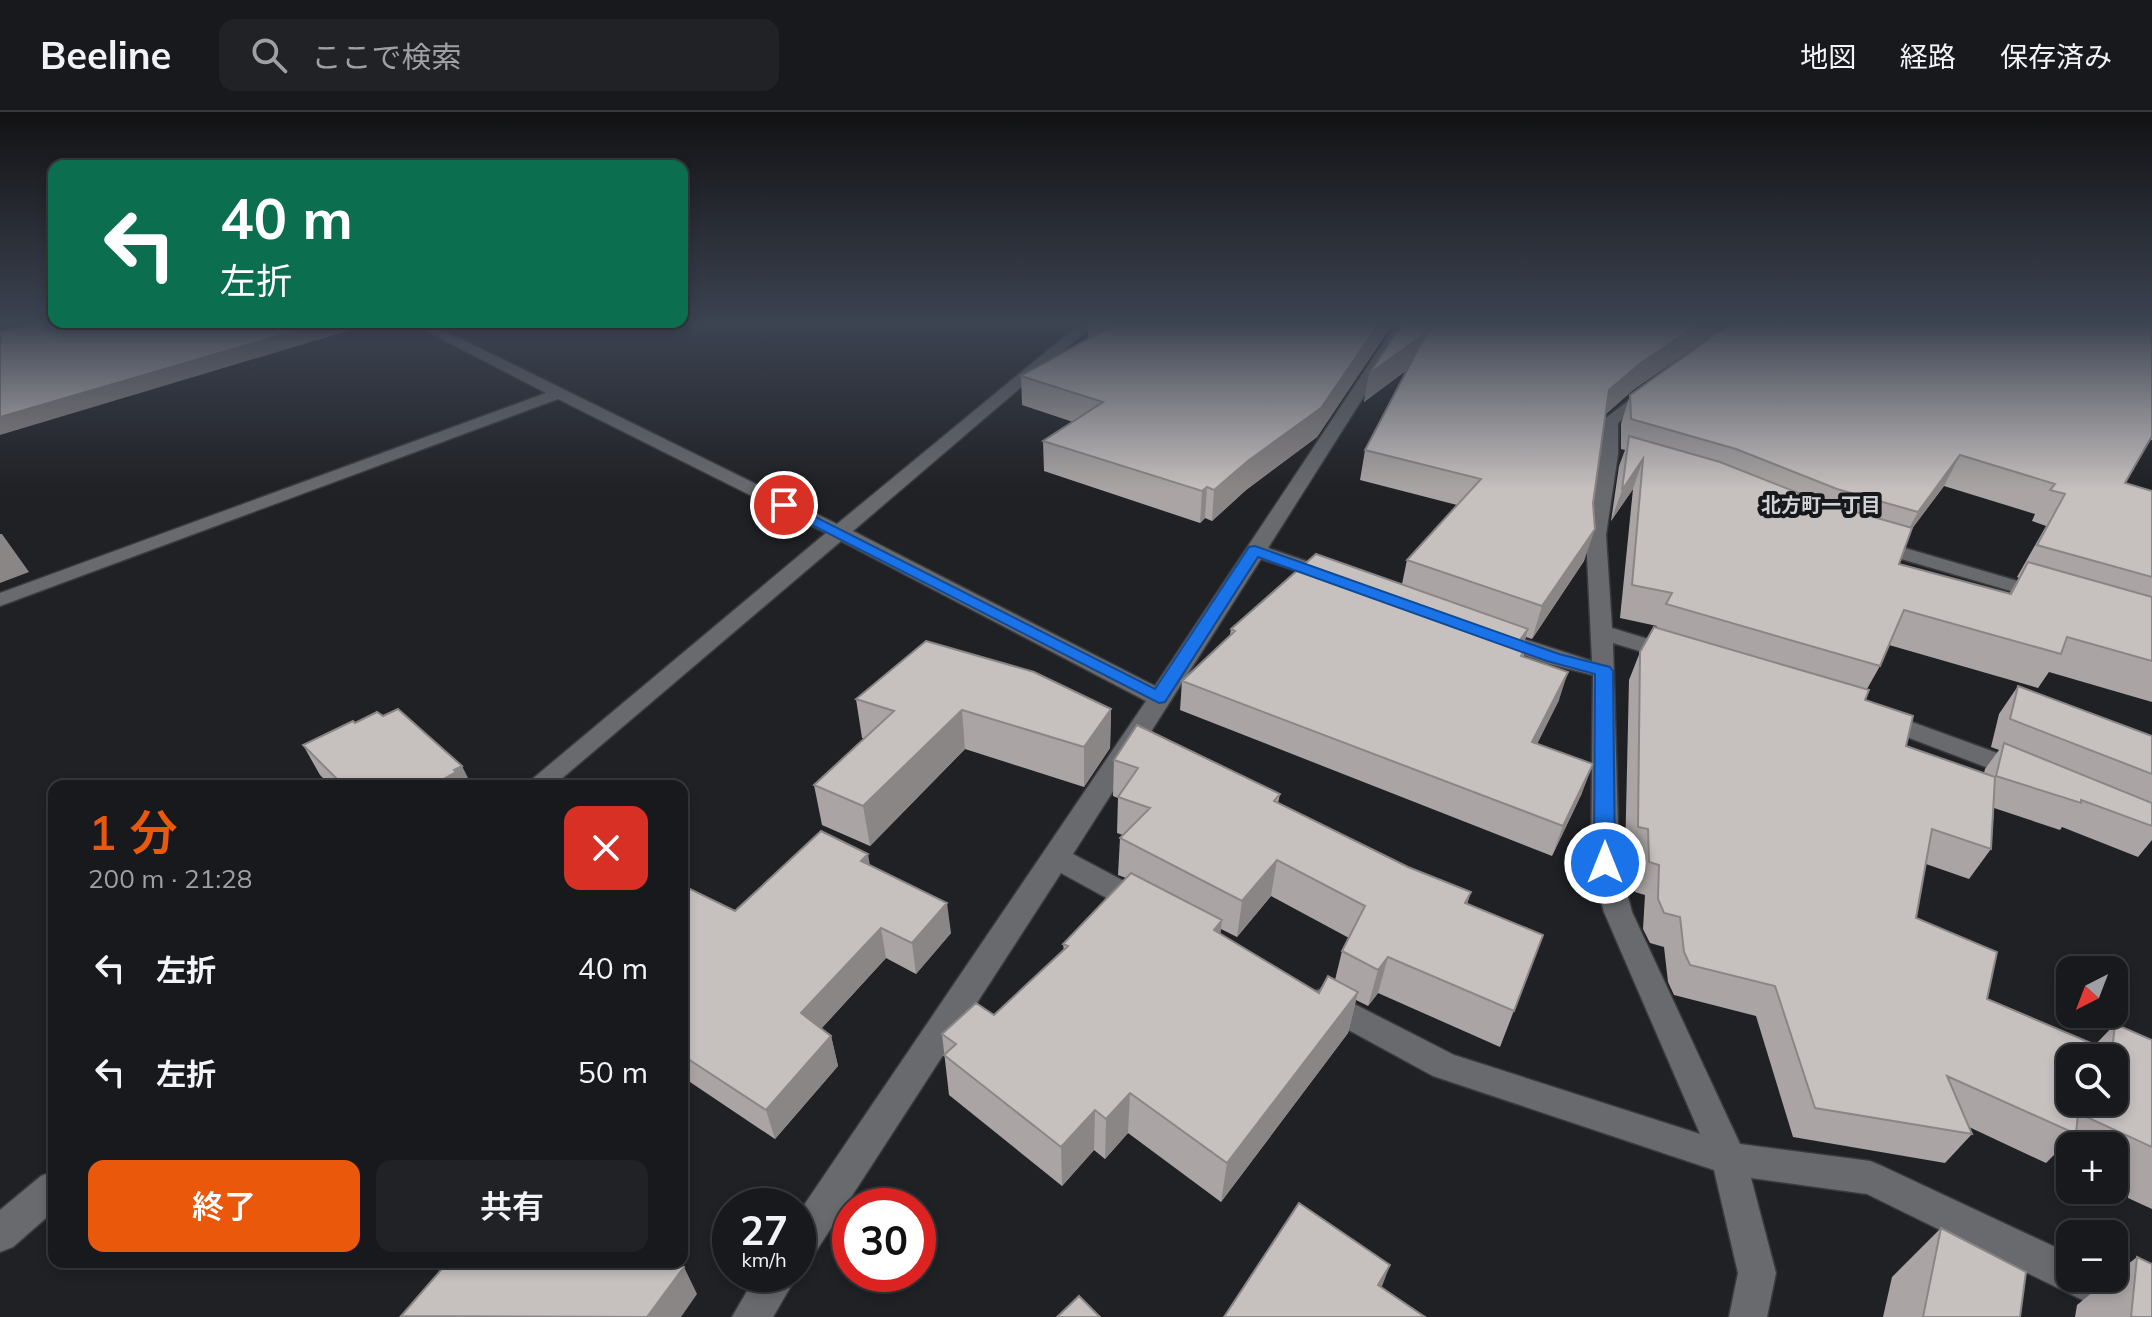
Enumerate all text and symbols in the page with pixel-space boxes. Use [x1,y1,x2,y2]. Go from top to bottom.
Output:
search box [219,19,779,91]
text: Beeline [40,31,171,79]
icon: search [247,33,291,77]
text: ここで検索 [311,38,461,76]
text: 地図 [1800,39,1856,74]
text: 経路 [1900,39,1956,74]
text: 保存済み [2000,39,2112,74]
text: 40 m [220,183,353,253]
icon: left [88,192,192,296]
text: 左折 [220,258,292,303]
pin [750,471,818,539]
icon: arrive [762,483,806,527]
district label: 北方町一丁目 [1761,492,1881,517]
text: 1 分 [88,802,178,862]
button: close [564,806,648,890]
position arrow [1563,821,1647,905]
text: 200 m · 21:28 [88,862,252,895]
icon: left [88,946,132,990]
text: 40 m [578,949,648,987]
text: 左折 [156,951,216,989]
north arrow [2056,956,2128,1028]
map controls [2056,956,2128,1292]
button: search [2056,1044,2128,1116]
icon: left [88,1050,132,1094]
text: 50 m [578,1053,648,1091]
text: 左折 [156,1055,216,1093]
button: + [2056,1132,2128,1204]
button: 終了 [88,1160,360,1252]
button: 共有 [376,1160,648,1252]
speed limit sign: 30 [832,1188,936,1292]
text: 27 [740,1205,788,1255]
button: − [2056,1220,2128,1292]
text: km/h [741,1247,787,1272]

